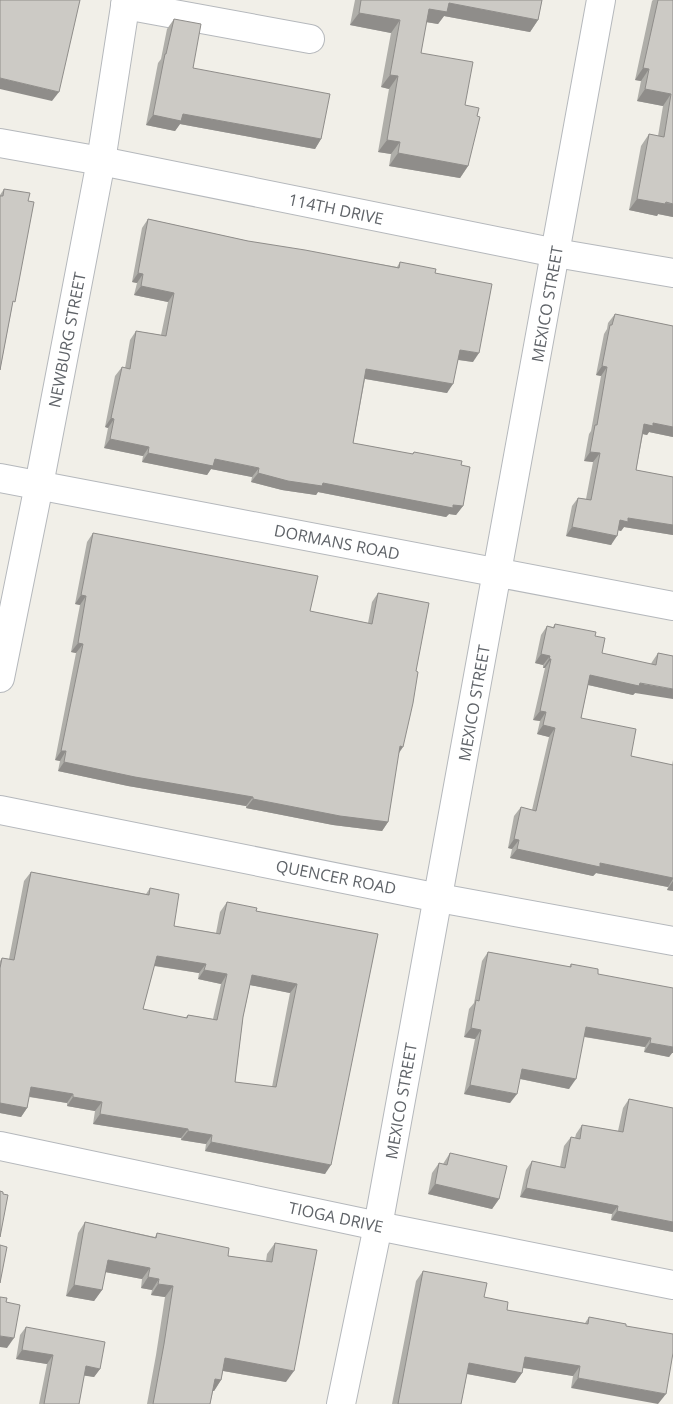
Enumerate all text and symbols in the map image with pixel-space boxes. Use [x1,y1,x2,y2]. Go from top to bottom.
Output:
street label: 114TH DRIVE [286,188,386,230]
street label: MEXICO STREET [526,244,568,364]
street label: NEWBURG STREET [43,270,91,410]
street label: DORMANS ROAD [272,519,402,565]
street label: MEXICO STREET [453,643,495,763]
street label: QUENCER ROAD [274,855,398,899]
street label: MEXICO STREET [380,1041,422,1161]
street label: TIOGA DRIVE [287,1196,385,1238]

